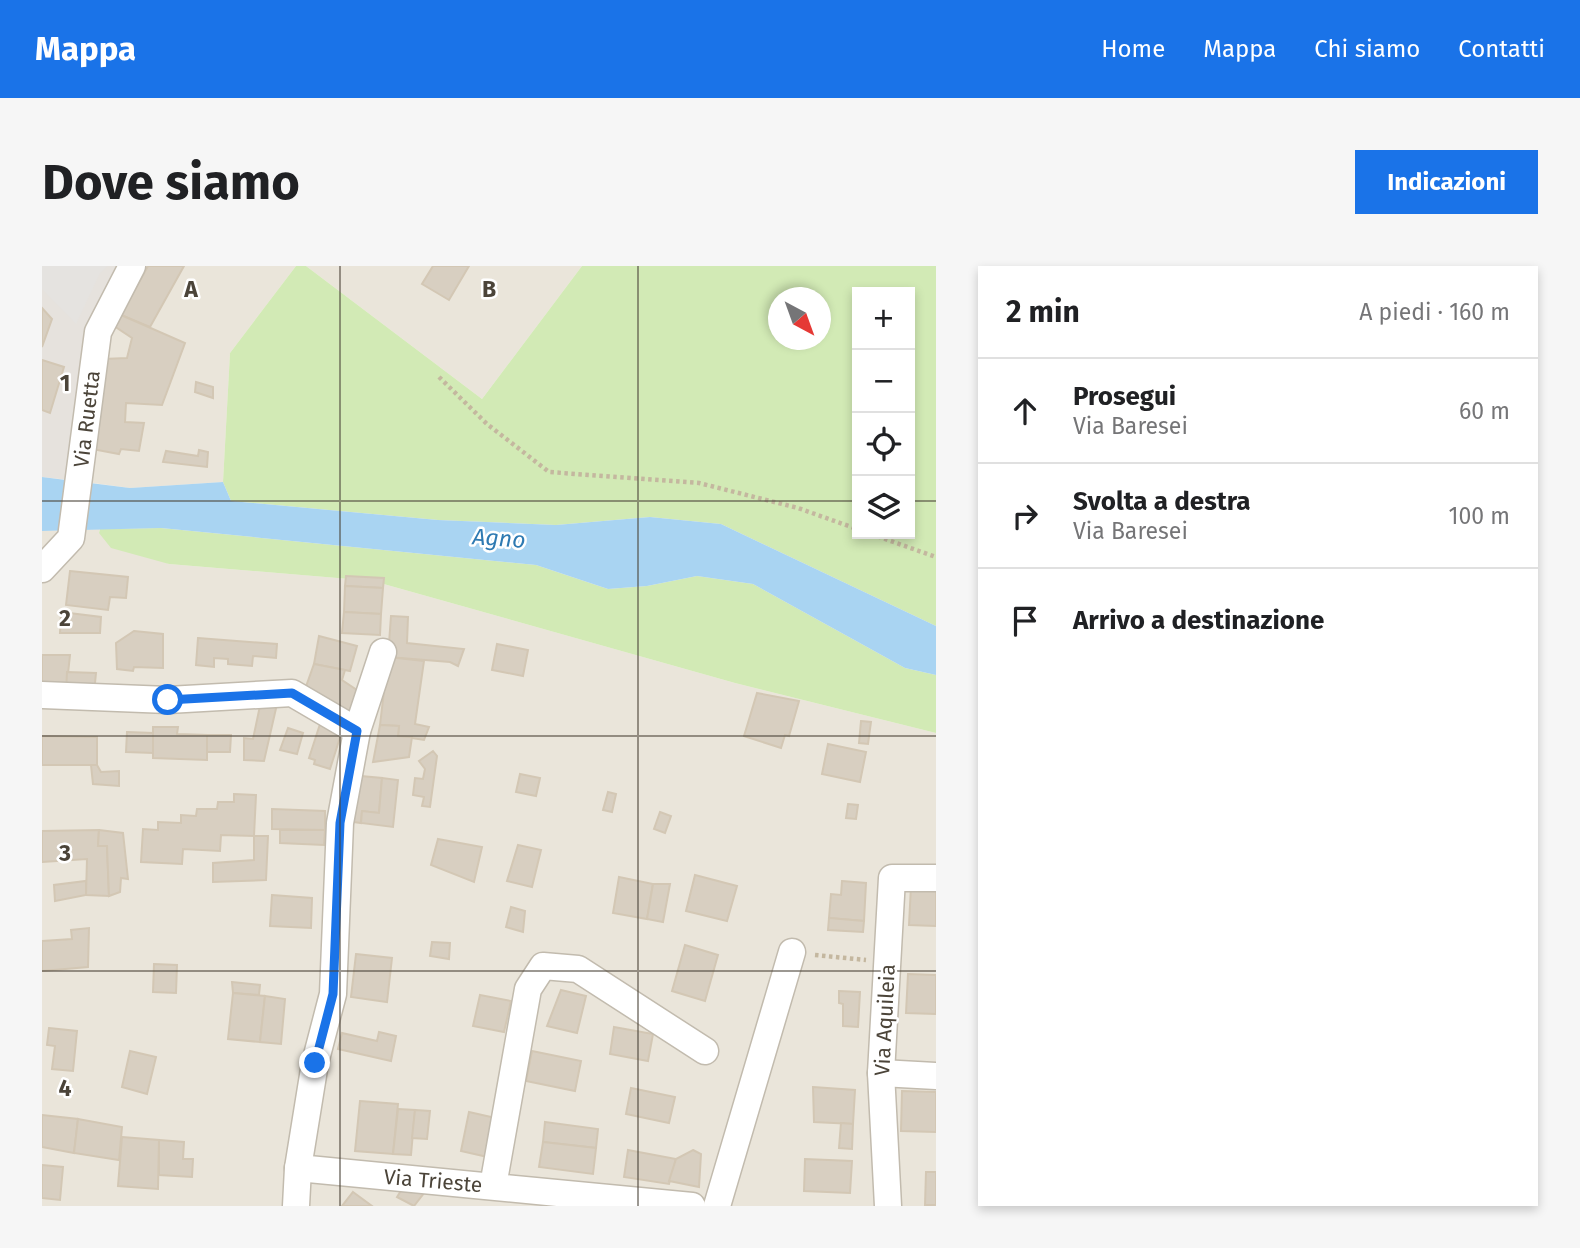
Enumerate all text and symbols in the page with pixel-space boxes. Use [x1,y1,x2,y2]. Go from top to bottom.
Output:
text: Mappa [35,29,136,69]
text: Home [1101,35,1165,63]
text: Mappa [1203,35,1276,63]
text: Chi siamo [1314,35,1420,63]
text: Contatti [1458,35,1545,63]
button: Indicazioni [1355,150,1538,214]
text: Dove siamo [42,153,300,212]
text: A [183,275,198,303]
text: B [482,275,496,303]
north arrow [768,287,831,350]
map controls [852,287,915,539]
button: + [852,287,915,350]
text: 2 min [1006,294,1080,330]
text: A piedi · 160 m [1359,298,1510,326]
button: − [852,350,915,413]
text: 1 [60,369,70,397]
street label: Via Ruetta [68,369,106,469]
text: Prosegui [1073,381,1176,412]
icon: ahead [1006,392,1044,430]
text: 60 m [1459,397,1510,425]
text: Via Baresei [1073,412,1188,440]
button: locate [852,413,915,476]
button: layers [852,476,915,539]
text: Svolta a destra [1073,486,1251,517]
icon: right [1006,497,1044,535]
text: 100 m [1449,502,1510,530]
text: Via Baresei [1073,517,1188,545]
water label: Agno [471,522,526,554]
icon: arrive [1006,602,1044,640]
text: 2 [59,604,71,632]
text: Arrivo a destinazione [1073,605,1324,636]
route start [152,684,183,715]
text: 3 [58,839,71,867]
street label: Via Aquileia [869,963,901,1077]
route end [299,1047,330,1078]
text: 4 [59,1074,72,1102]
street label: Via Trieste [383,1164,483,1198]

